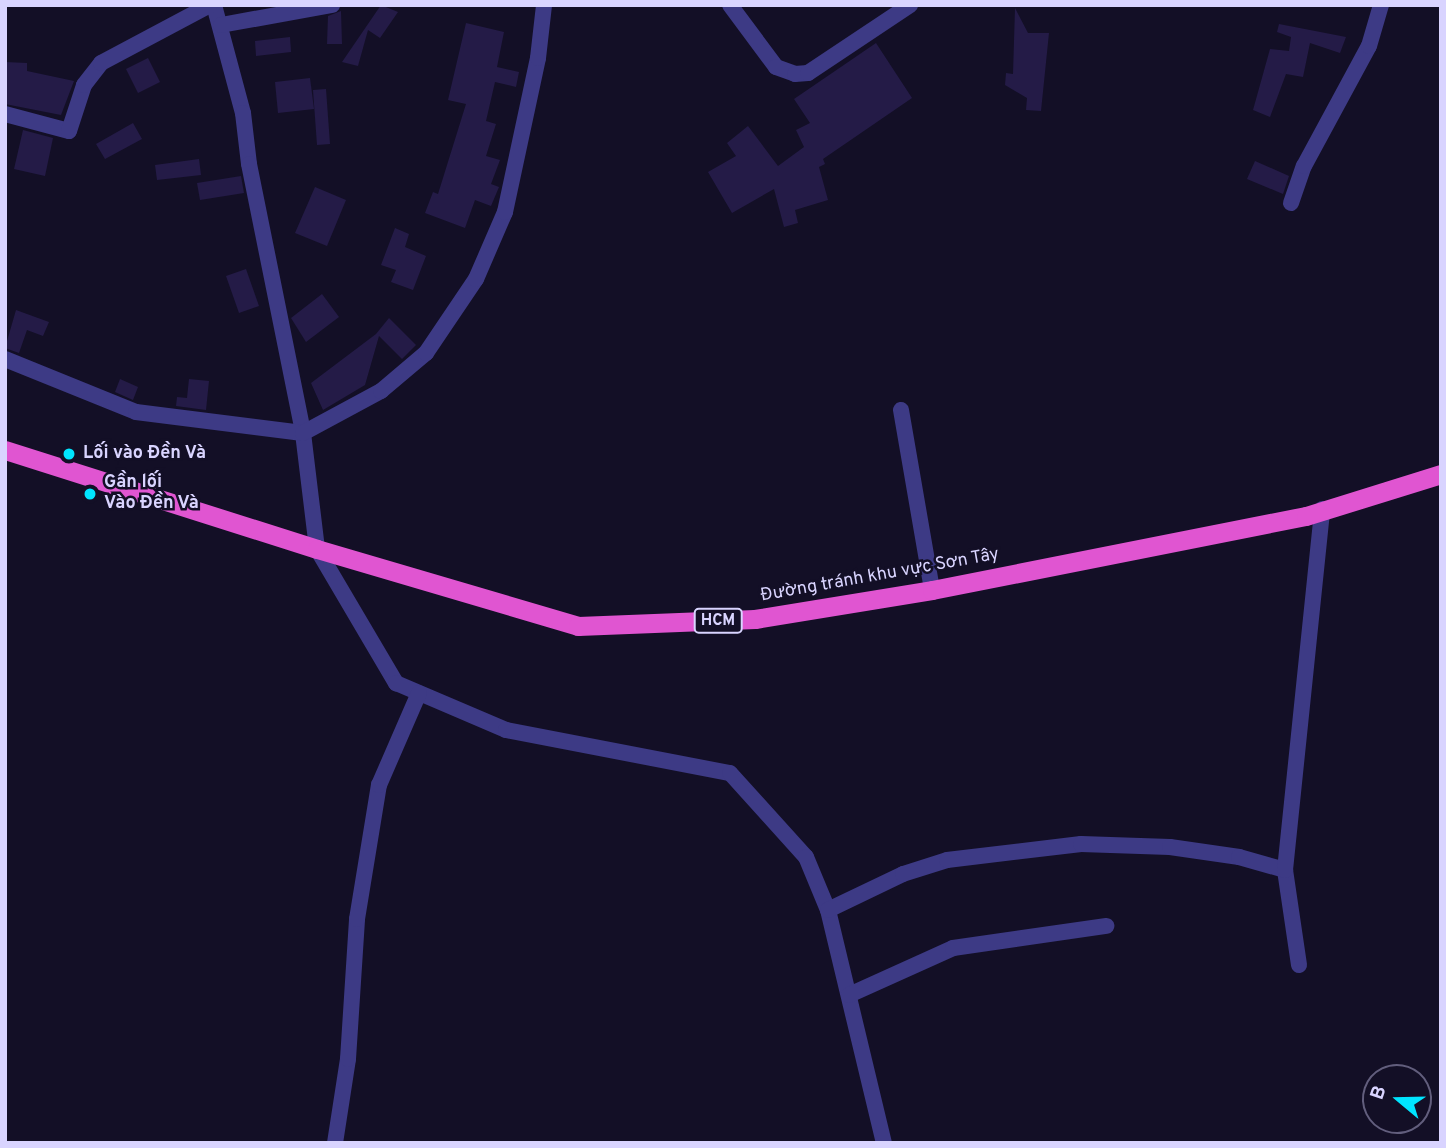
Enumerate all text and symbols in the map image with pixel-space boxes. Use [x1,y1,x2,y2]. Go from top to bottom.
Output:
place label: Lối vào Đền Và [83,443,207,465]
marker: Lối vào Đền Và [61,446,77,462]
place label: Gần lối Vào Đền Và [104,473,199,516]
marker: Gần lối Vào Đền Và [82,486,98,502]
street label: Đường tránh khu vực Sơn Tây [759,544,1001,608]
road number: HCM [694,608,742,634]
north arrow [1362,1064,1432,1134]
text: B [1366,1083,1393,1103]

